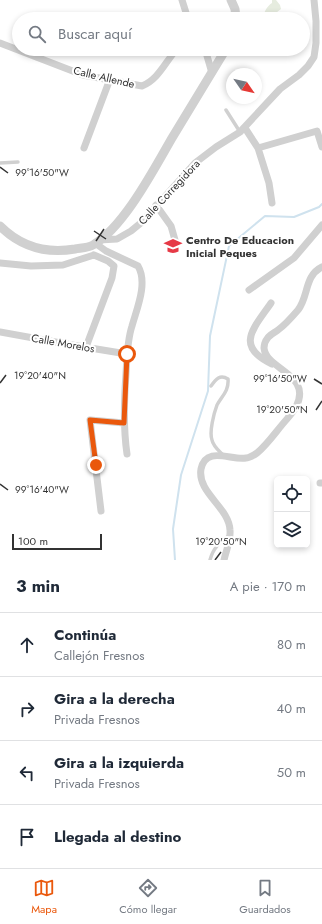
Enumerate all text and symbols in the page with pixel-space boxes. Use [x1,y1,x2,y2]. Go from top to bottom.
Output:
search box [12,12,310,56]
icon: search [26,23,48,45]
text: Buscar aquí [58,23,132,45]
street label: Calle Allende [72,62,137,92]
north arrow [226,68,262,104]
street label: Calle Corregidora [135,156,203,228]
text: 99°16'50"W [15,165,69,180]
place label: Centro De Educacion Inicial Peques [186,232,294,261]
school or university icon: Centro De Educacion Inicial Peques [163,236,183,256]
street label: Calle Morelos [30,330,96,357]
route start [118,345,136,363]
text: 19°20'40"N [14,368,66,383]
text: 99°16'50"W [253,371,307,386]
text: 19°20'50"N [256,402,308,417]
route end [87,456,105,474]
map controls [274,476,310,548]
button: locate [274,476,310,512]
text: 99°16'40"W [15,482,69,497]
button: layers [274,512,310,548]
scale bar [12,532,102,551]
text: 100 m [18,533,48,549]
text: 19°20'50"N [195,534,247,549]
text: 3 min [16,574,60,598]
text: A pie · 170 m [230,577,306,596]
text: Continúa [54,624,116,646]
icon: ahead [16,634,38,656]
text: 80 m [277,635,306,654]
text: Callejón Fresnos [54,646,145,665]
text: Gira a la derecha [54,688,175,710]
icon: right [16,698,38,720]
text: 40 m [277,699,306,718]
text: Privada Fresnos [54,710,140,729]
text: Gira a la izquierda [54,752,184,774]
icon: left [16,762,38,784]
text: 50 m [277,763,306,782]
text: Privada Fresnos [54,774,140,793]
icon: arrive [16,826,38,848]
text: Llegada al destino [54,826,181,848]
tab: Mapa [31,877,57,917]
tab: Cómo llegar [119,877,177,917]
tab: Guardados [239,877,291,917]

